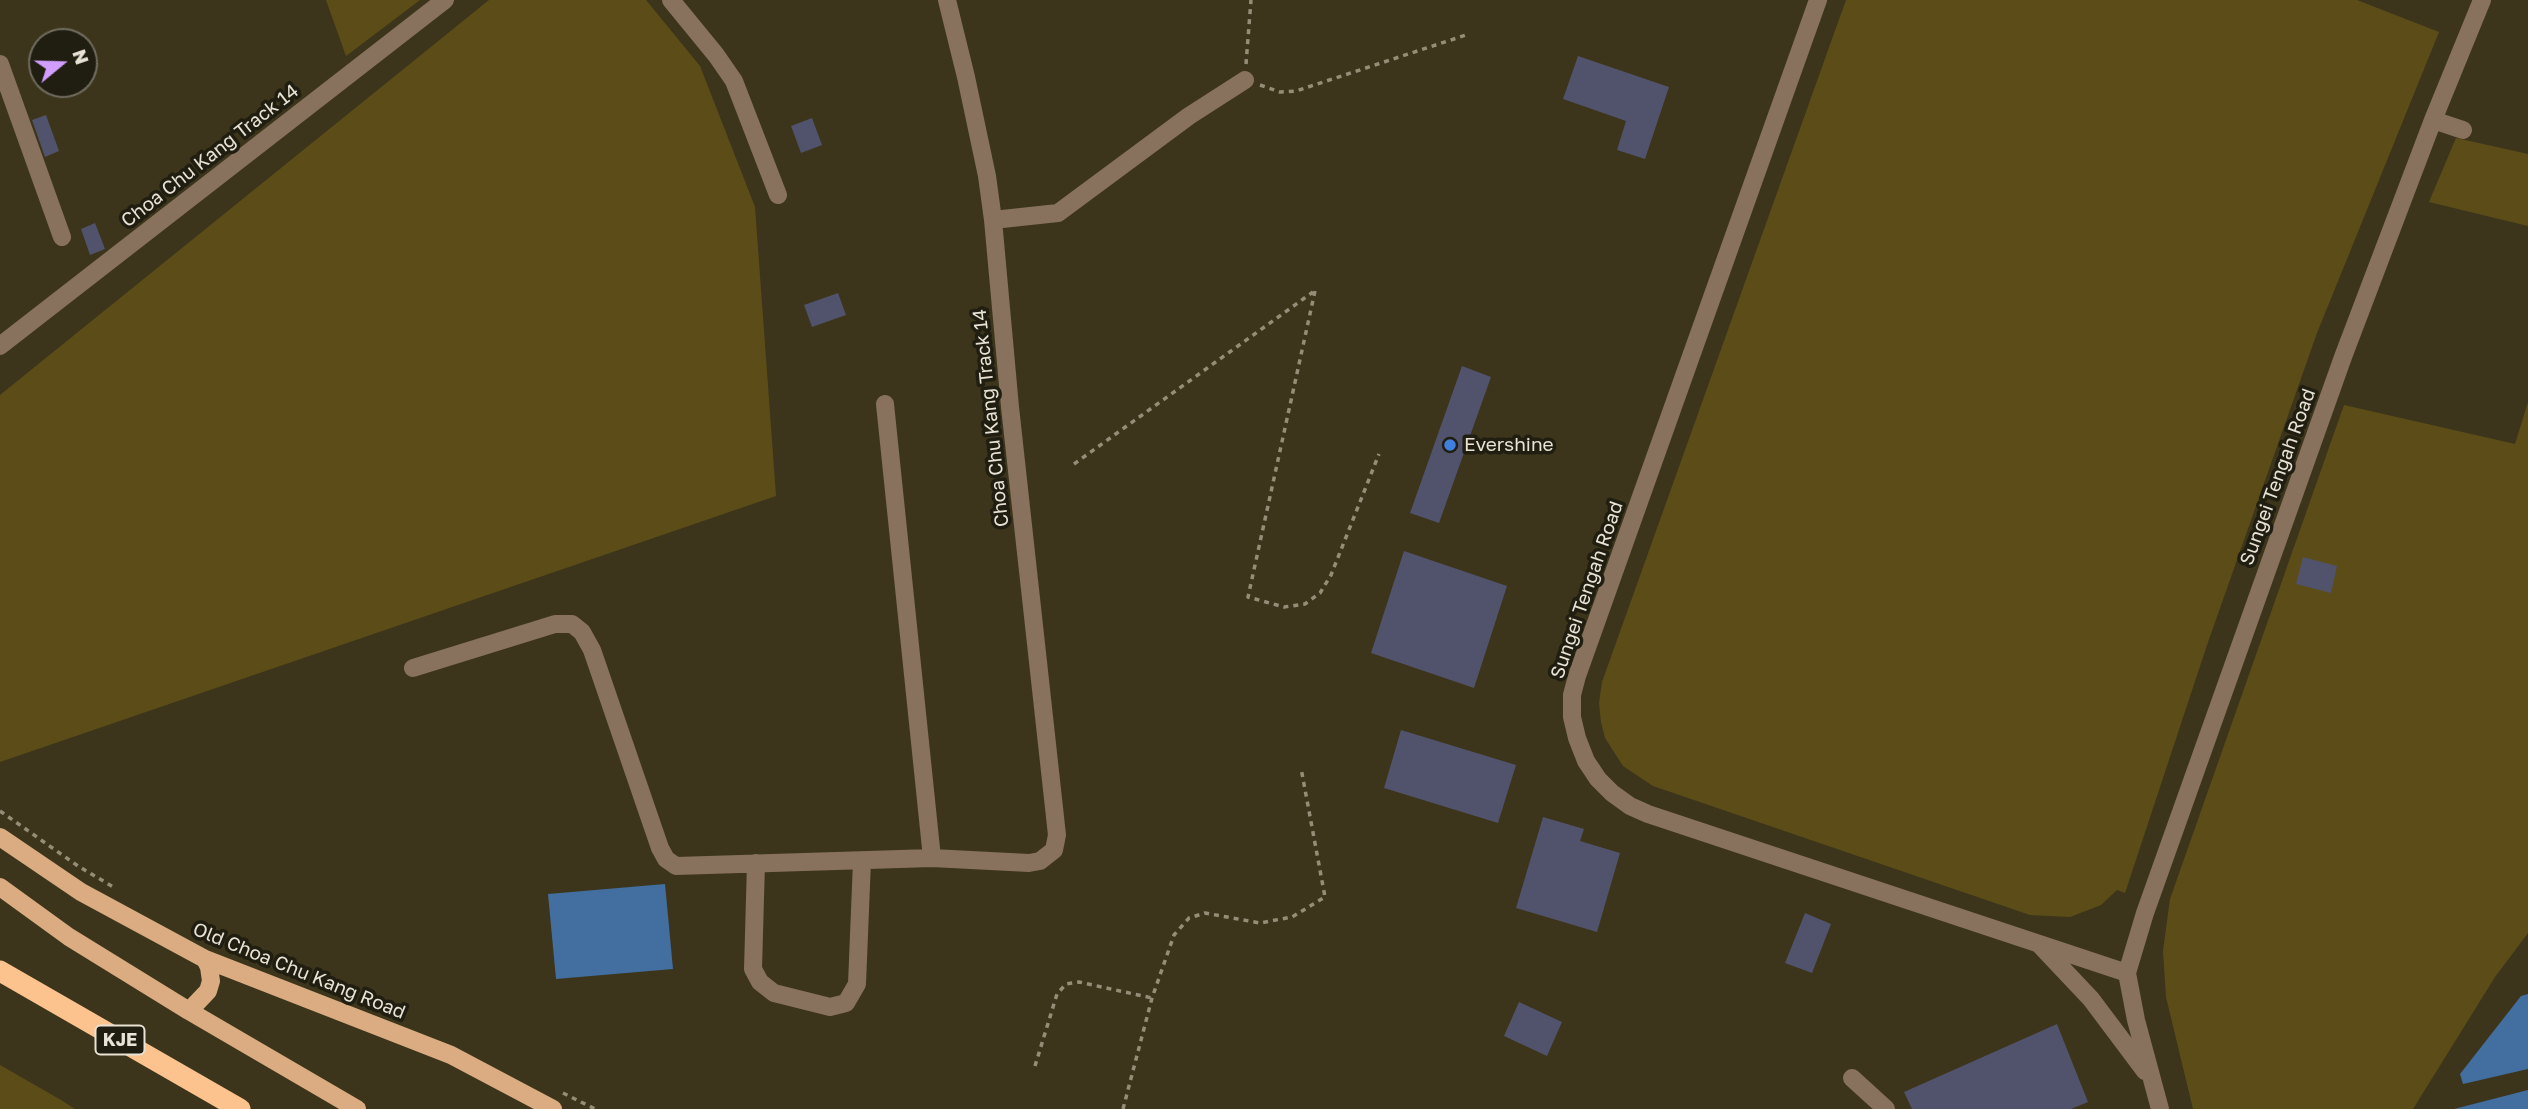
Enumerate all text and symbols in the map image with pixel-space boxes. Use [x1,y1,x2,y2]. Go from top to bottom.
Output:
north arrow [28,28,98,98]
text: N [68,46,95,67]
street label: Choa Chu Kang Track 14 [117,80,303,232]
street label: Choa Chu Kang Track 14 [968,308,1014,528]
street label: Sungei Tengah Road [2235,386,2321,568]
place label: Evershine [1464,434,1554,456]
marker: Evershine [1442,437,1458,453]
street label: Sungei Tengah Road [1546,498,1628,682]
street label: Old Choa Chu Kang Road [189,918,409,1024]
road number: KJE [96,1026,144,1055]

